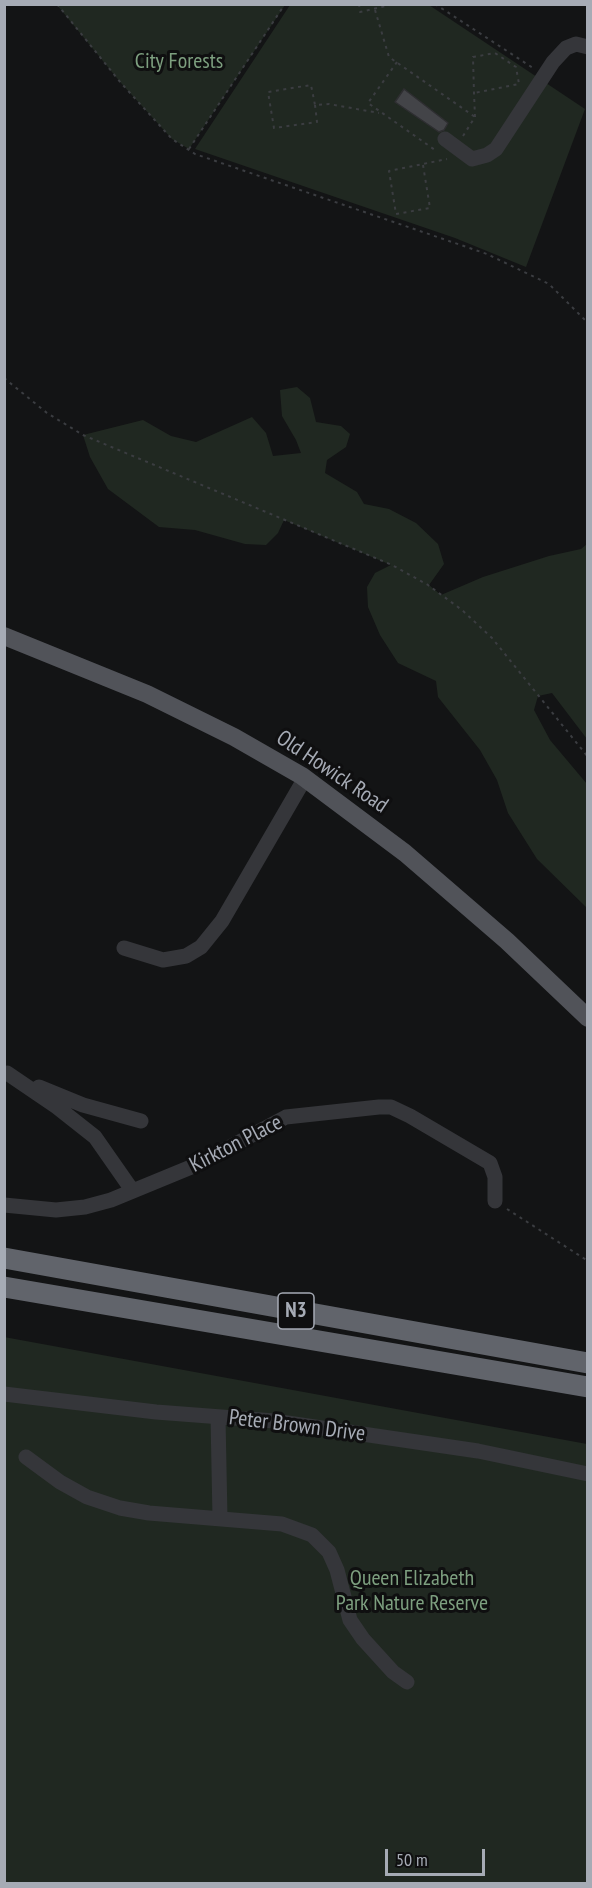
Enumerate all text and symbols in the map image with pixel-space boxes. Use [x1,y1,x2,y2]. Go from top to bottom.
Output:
park label: City Forests [135,49,223,75]
street label: Old Howick Road [271,725,393,819]
street label: Kirkton Place [185,1109,287,1179]
road number: N3 [278,1293,314,1329]
street label: Peter Brown Drive [227,1405,367,1447]
park label: Queen Elizabeth Park Nature Reserve [336,1566,488,1618]
scale bar [388,1837,488,1875]
text: 50 m [396,1848,428,1871]

